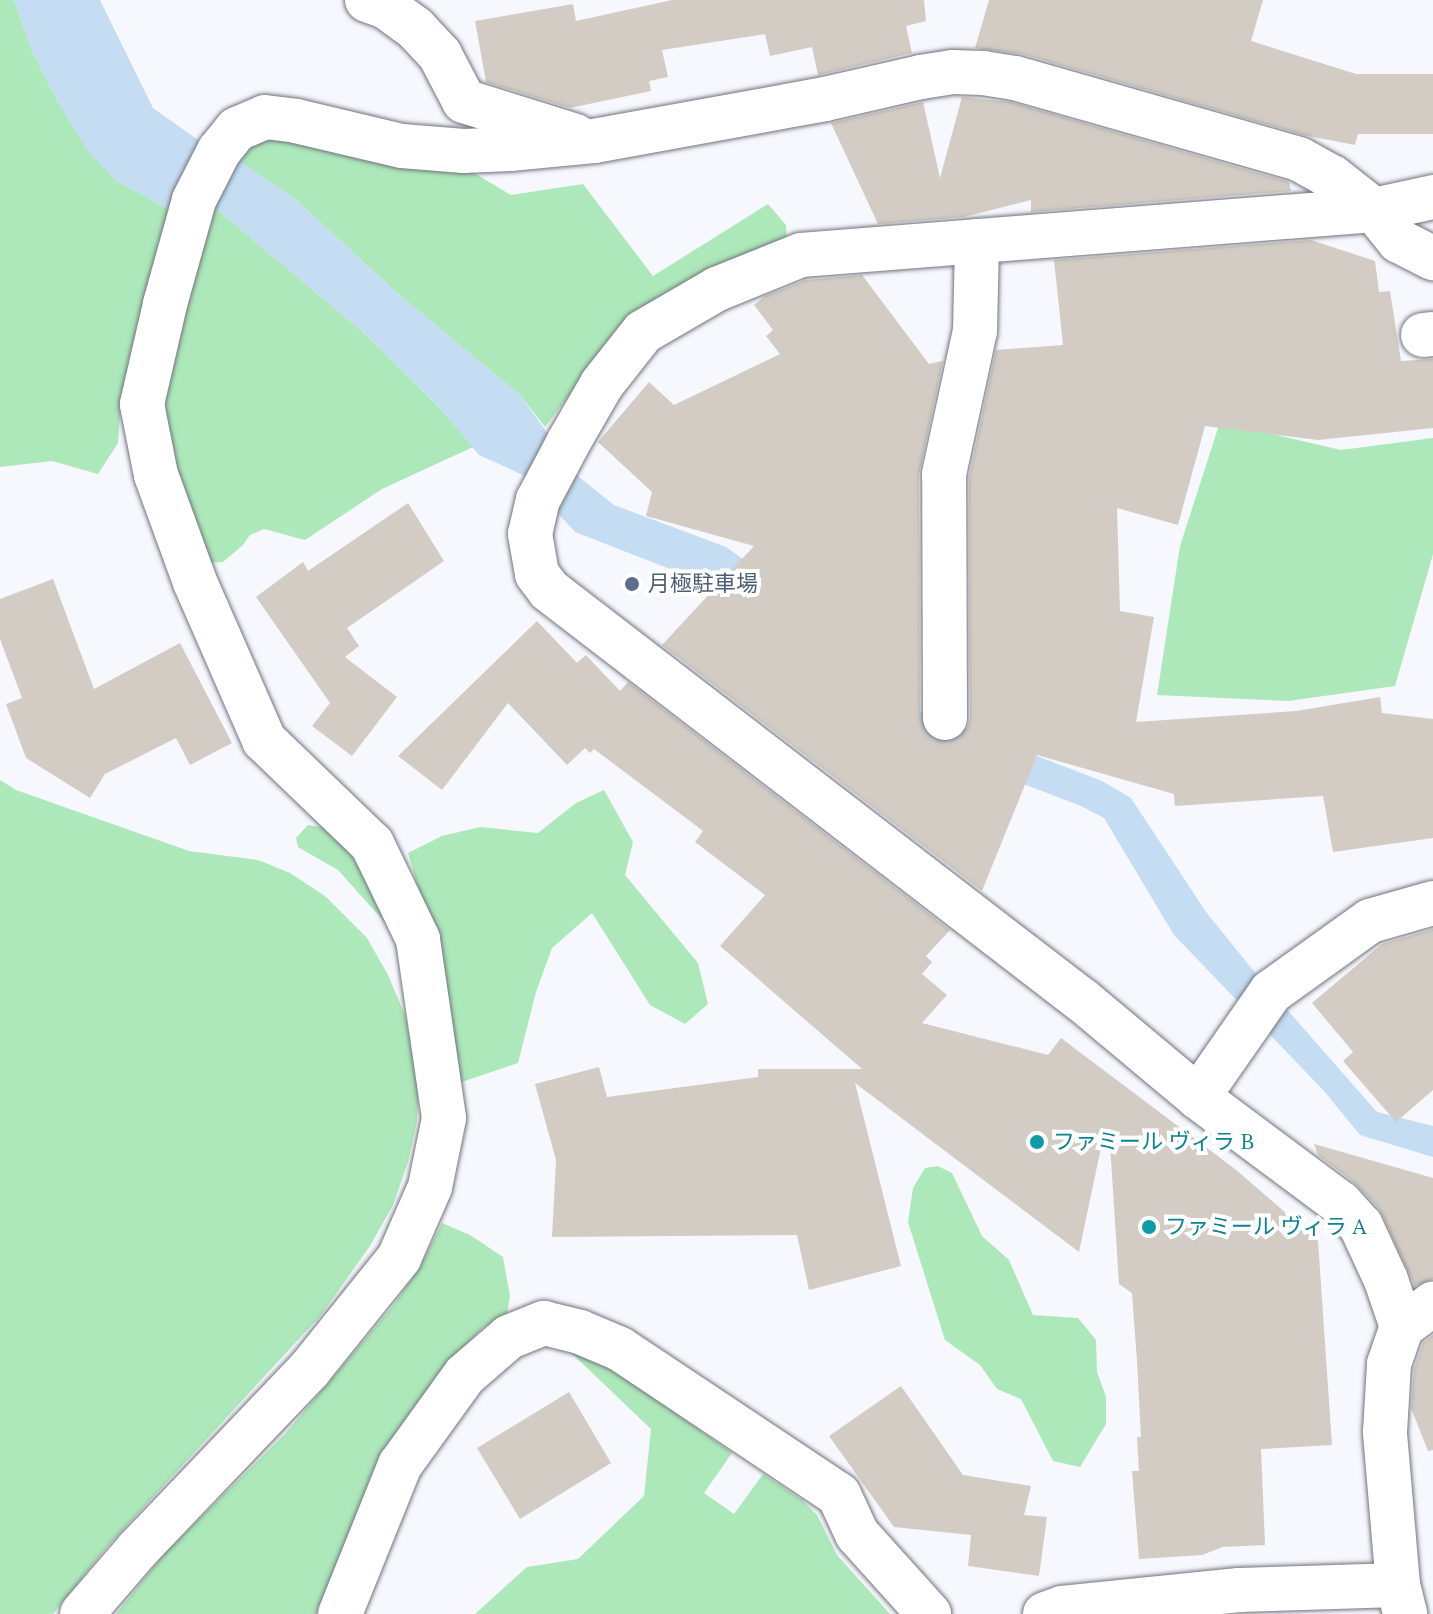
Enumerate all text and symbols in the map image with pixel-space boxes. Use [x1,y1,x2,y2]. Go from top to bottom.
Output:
place label: 月極駐車場 [648,571,758,597]
marker: 月極駐車場 [623,575,641,593]
place label: ファミール ヴィラ B [1053,1129,1254,1155]
marker: ファミール ヴィラ B [1028,1133,1046,1151]
place label: ファミール ヴィラ A [1165,1214,1366,1240]
marker: ファミール ヴィラ A [1140,1218,1158,1236]

